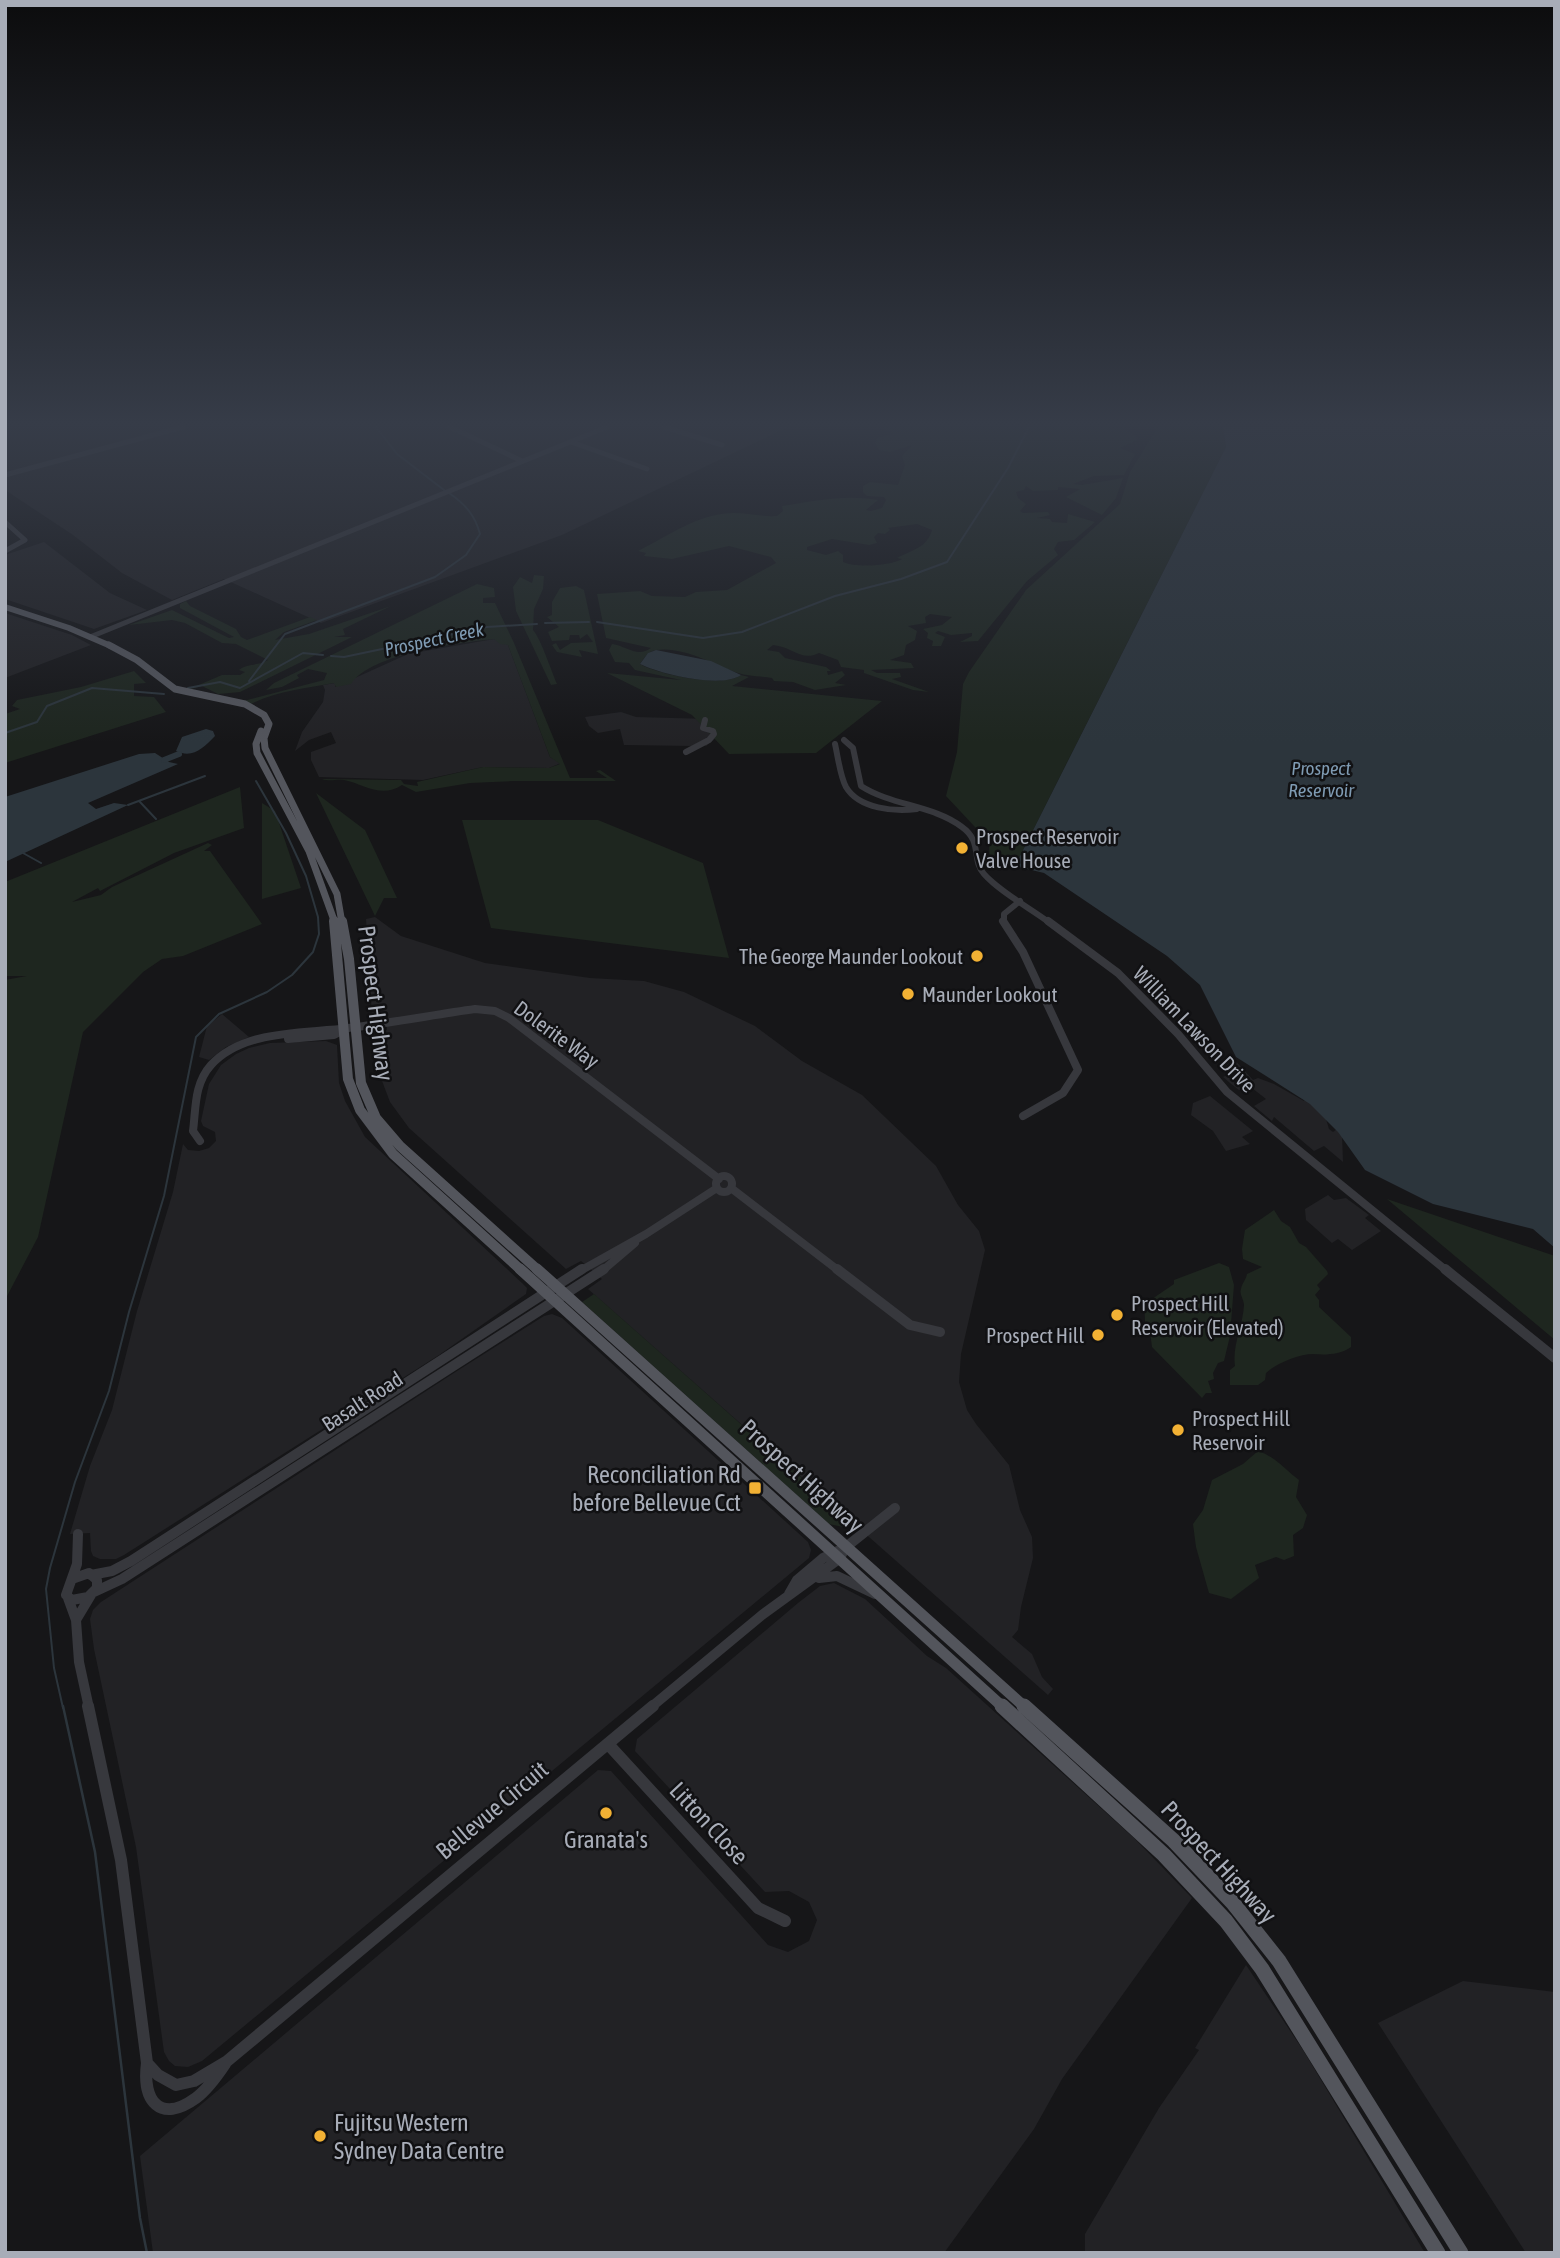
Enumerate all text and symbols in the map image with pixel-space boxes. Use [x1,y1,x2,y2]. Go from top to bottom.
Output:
water label: Prospect Creek [382,618,486,660]
water label: Prospect Reservoir [1288,757,1355,801]
place label: Prospect Reservoir Valve House [976,824,1119,872]
marker: Prospect Reservoir Valve House [954,840,970,856]
street label: Prospect Highway [353,924,399,1082]
place label: The George Maunder Lookout [739,944,963,968]
marker: The George Maunder Lookout [969,948,985,964]
street label: William Lawson Drive [1129,961,1261,1097]
place label: Maunder Lookout [922,982,1057,1006]
marker: Maunder Lookout [900,986,916,1002]
street label: Dolerite Way [510,995,604,1073]
place label: Prospect Hill Reservoir (Elevated) [1131,1291,1284,1339]
marker: Prospect Hill Reservoir (Elevated) [1109,1307,1125,1323]
place label: Prospect Hill [986,1323,1084,1347]
marker: Prospect Hill [1090,1327,1106,1343]
street label: Basalt Road [317,1366,407,1436]
place label: Prospect Hill Reservoir [1192,1406,1290,1454]
street label: Prospect Highway [735,1414,869,1538]
marker: Prospect Hill Reservoir [1170,1422,1186,1438]
place label: Reconciliation Rd before Bellevue Cct [572,1461,741,1516]
marker: Reconciliation Rd before Bellevue Cct [747,1480,763,1496]
street label: Bellevue Circuit [431,1755,553,1864]
street label: Litton Close [664,1776,754,1870]
street label: Prospect Highway [1156,1796,1282,1928]
marker: Granata's [598,1805,614,1821]
place label: Granata's [564,1826,648,1853]
place label: Fujitsu Western Sydney Data Centre [334,2109,505,2164]
marker: Fujitsu Western Sydney Data Centre [312,2128,328,2144]

